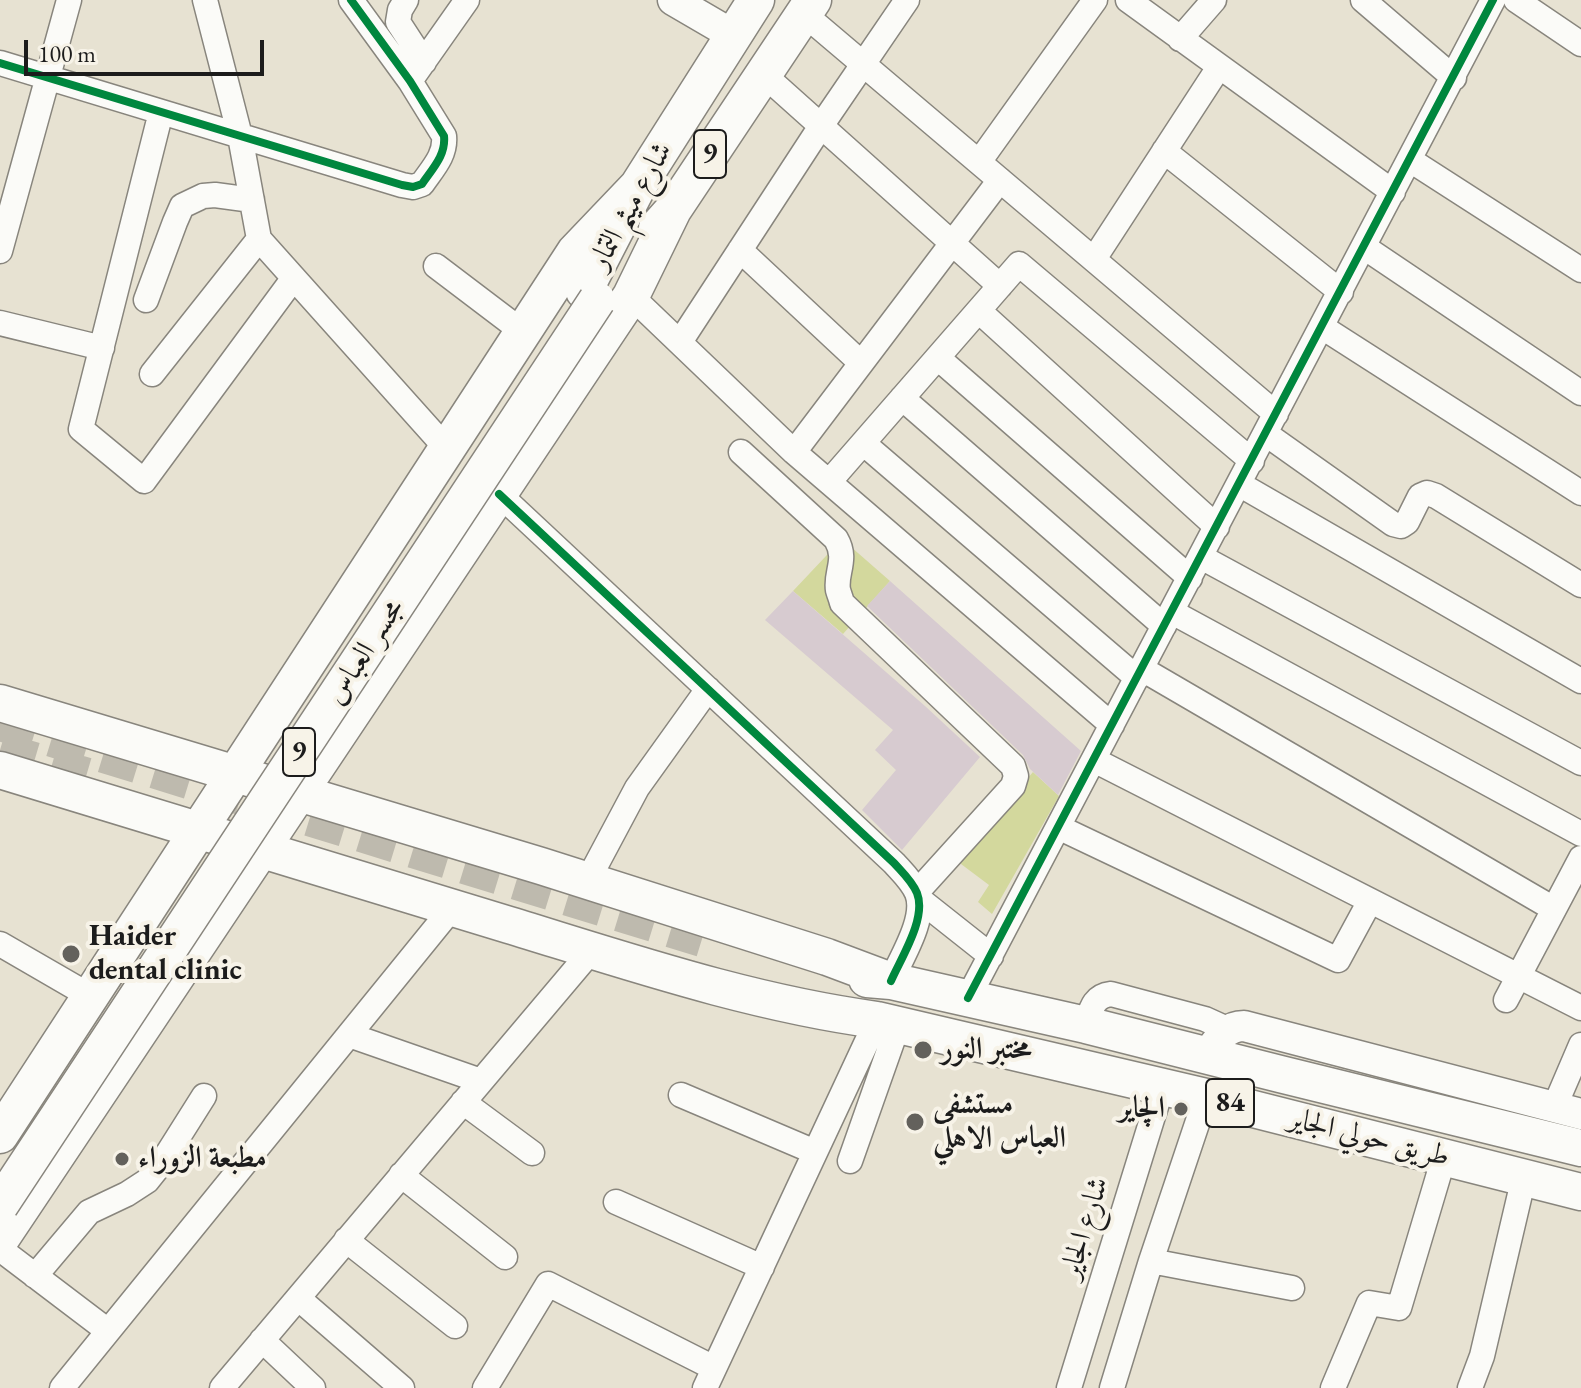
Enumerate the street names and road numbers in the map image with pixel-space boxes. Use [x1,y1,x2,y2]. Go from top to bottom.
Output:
road number: 9 [694,130,726,178]
street label: شارع ميثم التمار [581,136,681,276]
street label: مجسر العباس [318,592,412,712]
road number: 9 [283,728,315,776]
road number: 84 [1206,1079,1254,1127]
street label: طريق حولي الجاير [1285,1101,1453,1175]
street label: شارع الجاير [1052,1173,1118,1283]

